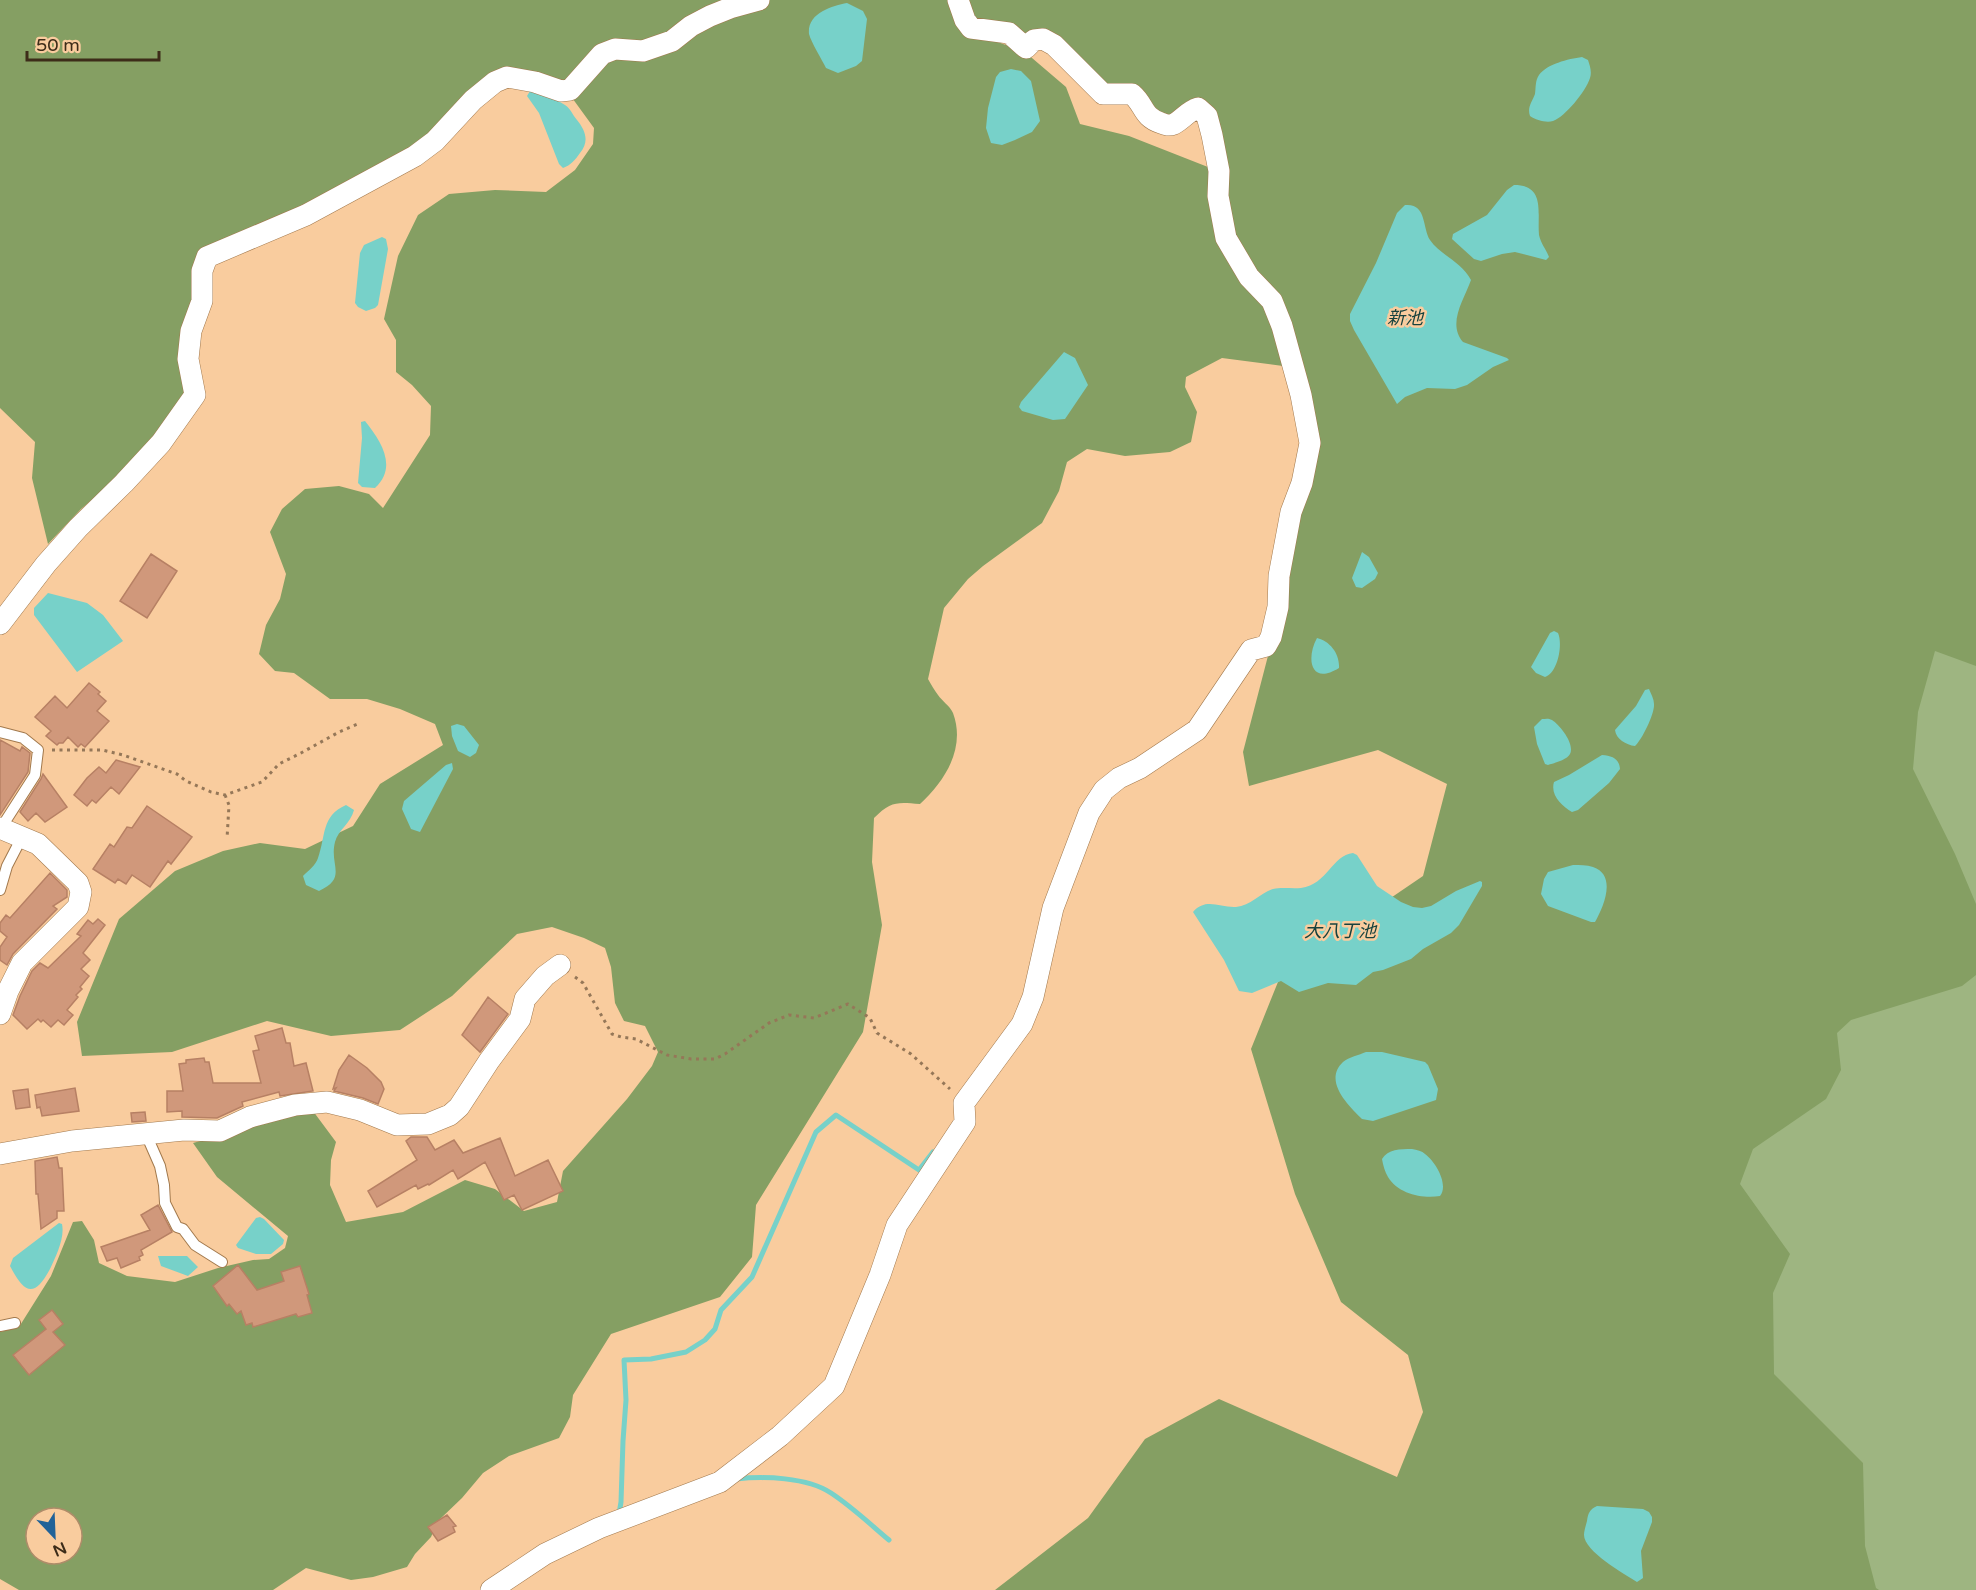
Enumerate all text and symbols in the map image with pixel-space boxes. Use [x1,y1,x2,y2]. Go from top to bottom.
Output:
scale bar [27,24,159,62]
text: 50 m [36,34,80,56]
water label: 新池 [1387,307,1425,329]
water label: 大八丁池 [1304,920,1378,942]
north arrow [24,1506,84,1566]
text: N [50,1537,69,1561]

